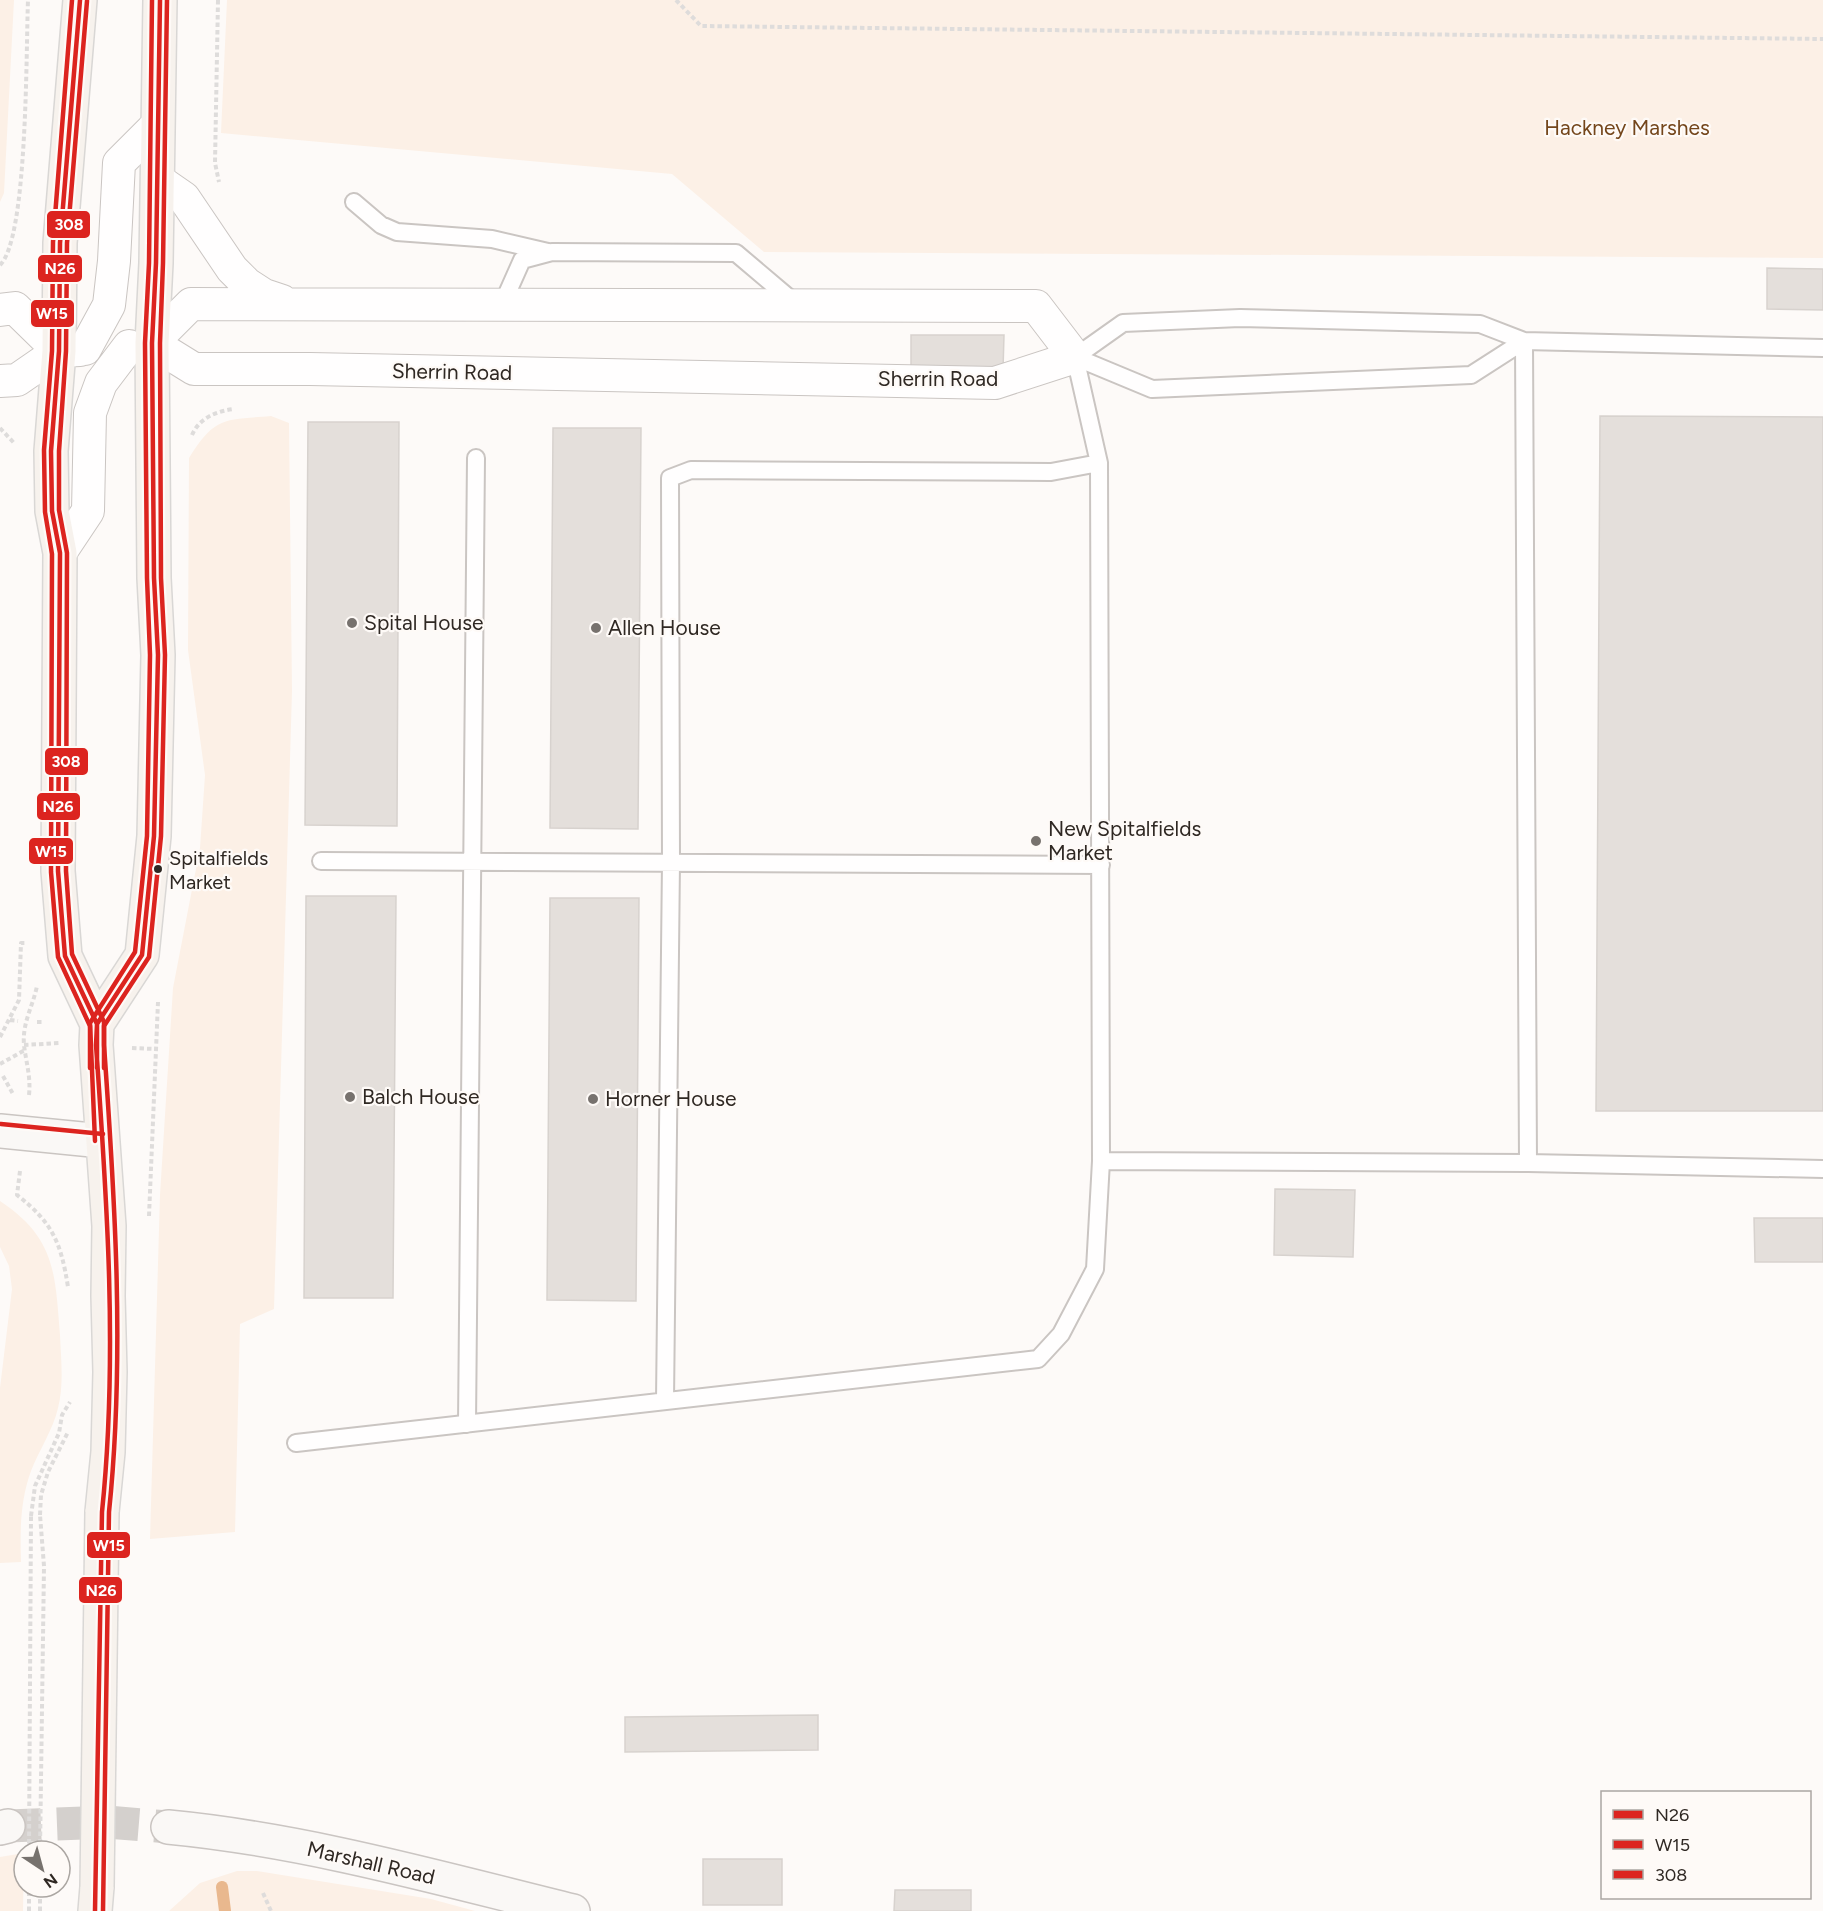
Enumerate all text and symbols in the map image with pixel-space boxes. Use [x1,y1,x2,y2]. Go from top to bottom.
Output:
park label: Hackney Marshes [1544,115,1710,140]
line badge: 308 [46,210,91,239]
text: 308 [54,215,84,234]
line badge: N26 [37,254,83,283]
text: N26 [45,259,75,278]
line badge: W15 [30,299,75,328]
text: W15 [36,304,68,323]
street label: Sherrin Road [392,358,512,385]
street label: Sherrin Road [878,366,998,391]
place label: Spital House [364,610,484,635]
place label: Allen House [608,615,721,640]
marker: Spital House [345,616,359,630]
marker: Allen House [589,621,603,635]
line badge: 308 [44,747,89,776]
text: 308 [51,752,81,771]
line badge: N26 [36,792,81,821]
text: N26 [43,797,73,816]
place label: New Spitalfields Market [1048,816,1201,865]
marker: New Spitalfields Market [1029,834,1043,848]
line badge: W15 [28,837,74,865]
text: W15 [35,842,67,861]
place label: Spitalfields Market [169,846,268,894]
marker: Spitalfields Market [152,863,164,875]
place label: Balch House [362,1084,479,1109]
place label: Horner House [605,1086,736,1111]
marker: Balch House [343,1090,357,1104]
marker: Horner House [586,1092,600,1106]
line badge: W15 [86,1531,131,1559]
text: W15 [93,1536,125,1555]
line badge: N26 [78,1576,123,1604]
text: N26 [86,1581,116,1600]
legend [1601,1791,1811,1899]
text: N26 [1655,1804,1689,1826]
text: W15 [1655,1834,1690,1856]
street label: Marshall Road [305,1836,438,1889]
north arrow [12,1839,72,1899]
text: 308 [1655,1864,1687,1886]
text: N [40,1869,61,1892]

